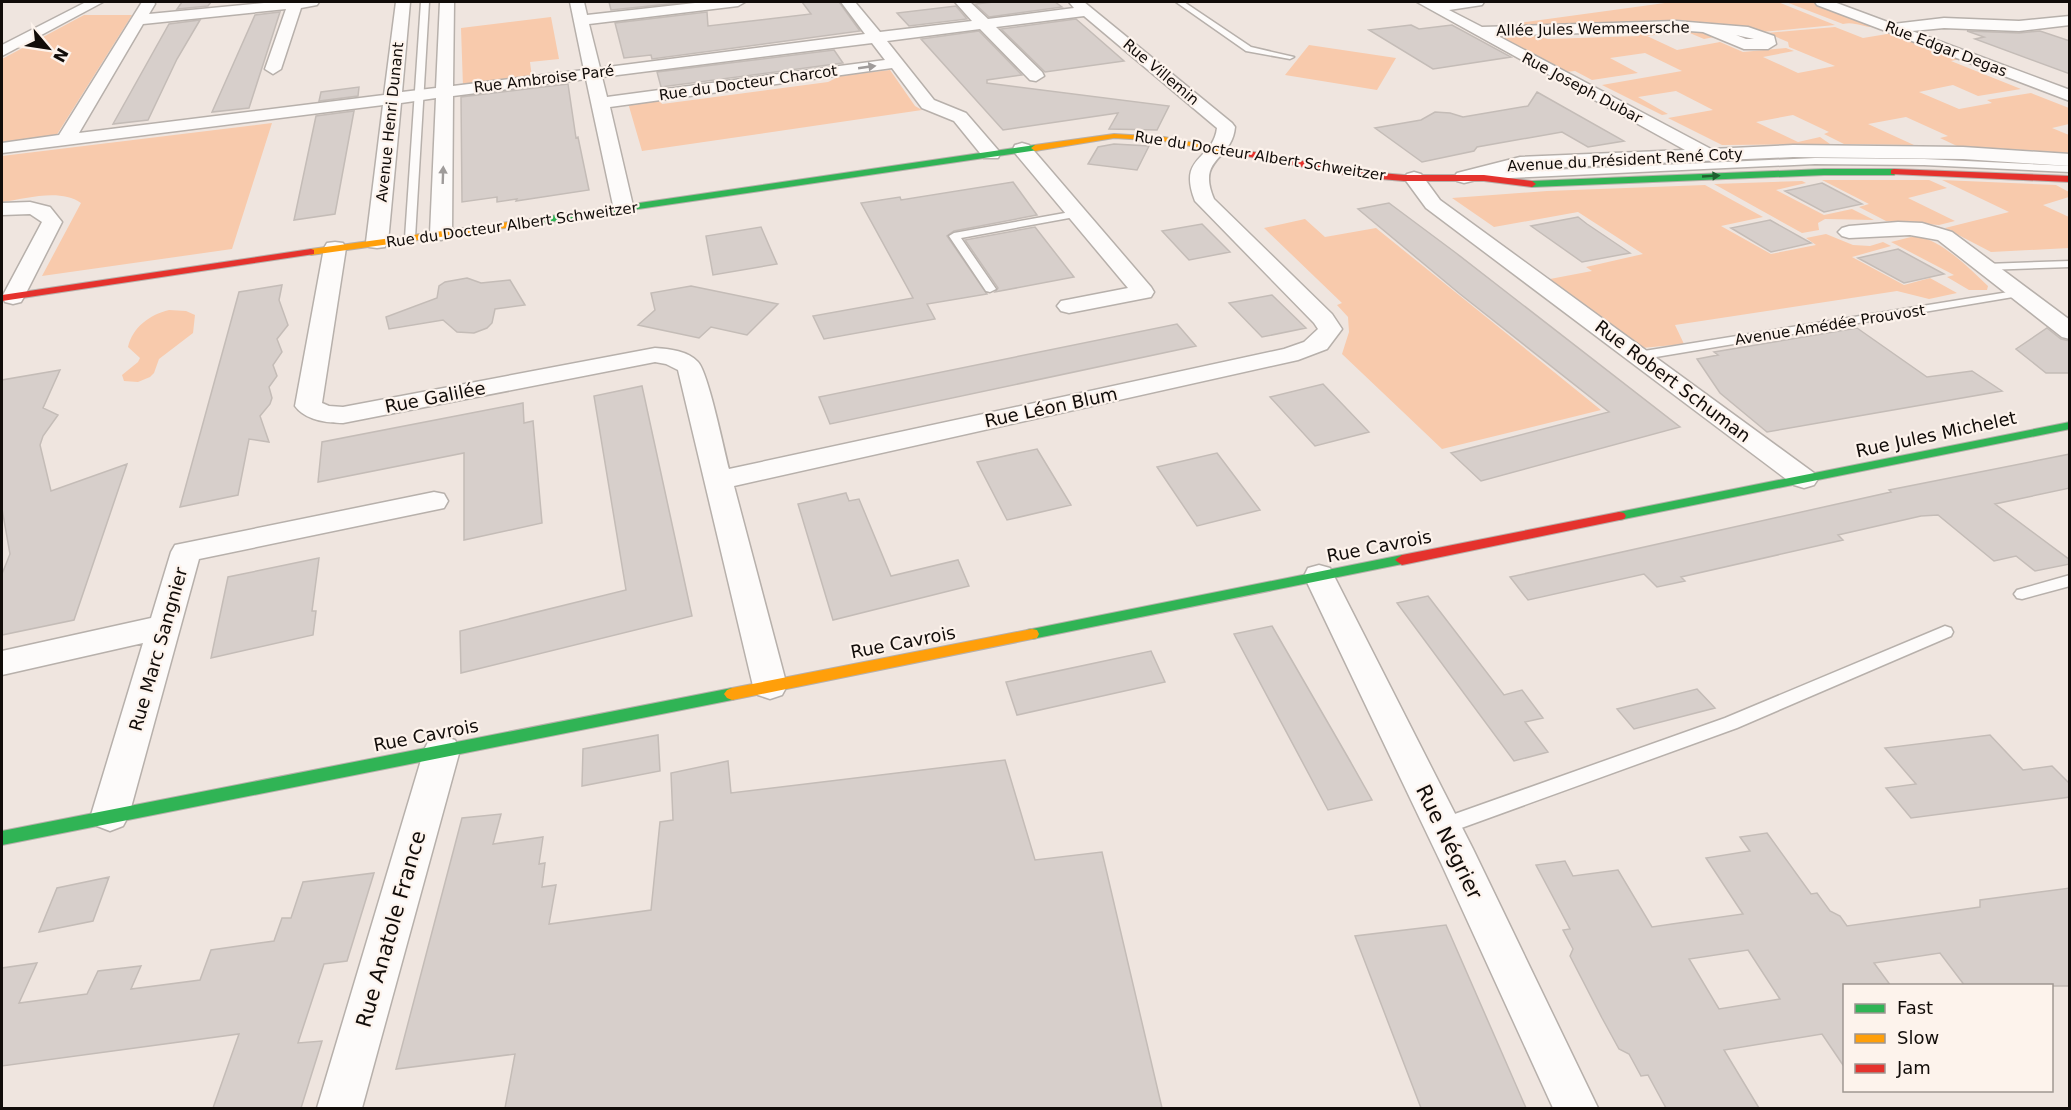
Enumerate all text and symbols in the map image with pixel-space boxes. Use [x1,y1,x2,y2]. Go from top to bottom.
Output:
street label: Rue Edgar Degas [1882,17,2010,81]
north arrow [18,18,78,78]
street label: Allée Jules Wemmeersche [1496,18,1690,40]
street label: Rue Villemin [1120,35,1202,109]
street label: Avenue Henri Dunant [373,41,407,203]
text: N [49,45,72,65]
street label: Rue Joseph Dubar [1519,49,1646,128]
street label: Rue Ambroise Paré [473,61,615,97]
street label: Rue du Docteur Charcot [658,62,838,104]
one-way arrow [857,62,876,71]
street label: Rue du Docteur Albert Schweitzer [1133,127,1387,185]
street label: Avenue du Président René Coty [1507,145,1743,175]
one-way arrow [438,166,448,185]
one-way arrow [1702,172,1721,181]
street label: Rue du Docteur Albert Schweitzer [385,198,640,252]
street label: Avenue Amédée Prouvost [1734,301,1927,349]
street label: Rue Robert Schuman [1591,316,1755,446]
street label: Rue Galilée [383,377,487,417]
street label: Rue Léon Blum [983,383,1119,431]
street label: Rue Jules Michelet [1854,407,2018,461]
street label: Rue Cavrois [1325,526,1433,566]
street label: Rue Marc Sangnier [125,564,192,733]
street label: Rue Cavrois [849,622,957,662]
street label: Rue Cavrois [372,715,480,755]
street label: Rue Négrier [1411,781,1487,904]
street label: Rue Anatole France [351,828,431,1030]
legend [1843,984,2053,1092]
text: Fast [1897,997,1933,1018]
text: Slow [1897,1027,1939,1048]
text: Jam [1896,1057,1931,1078]

